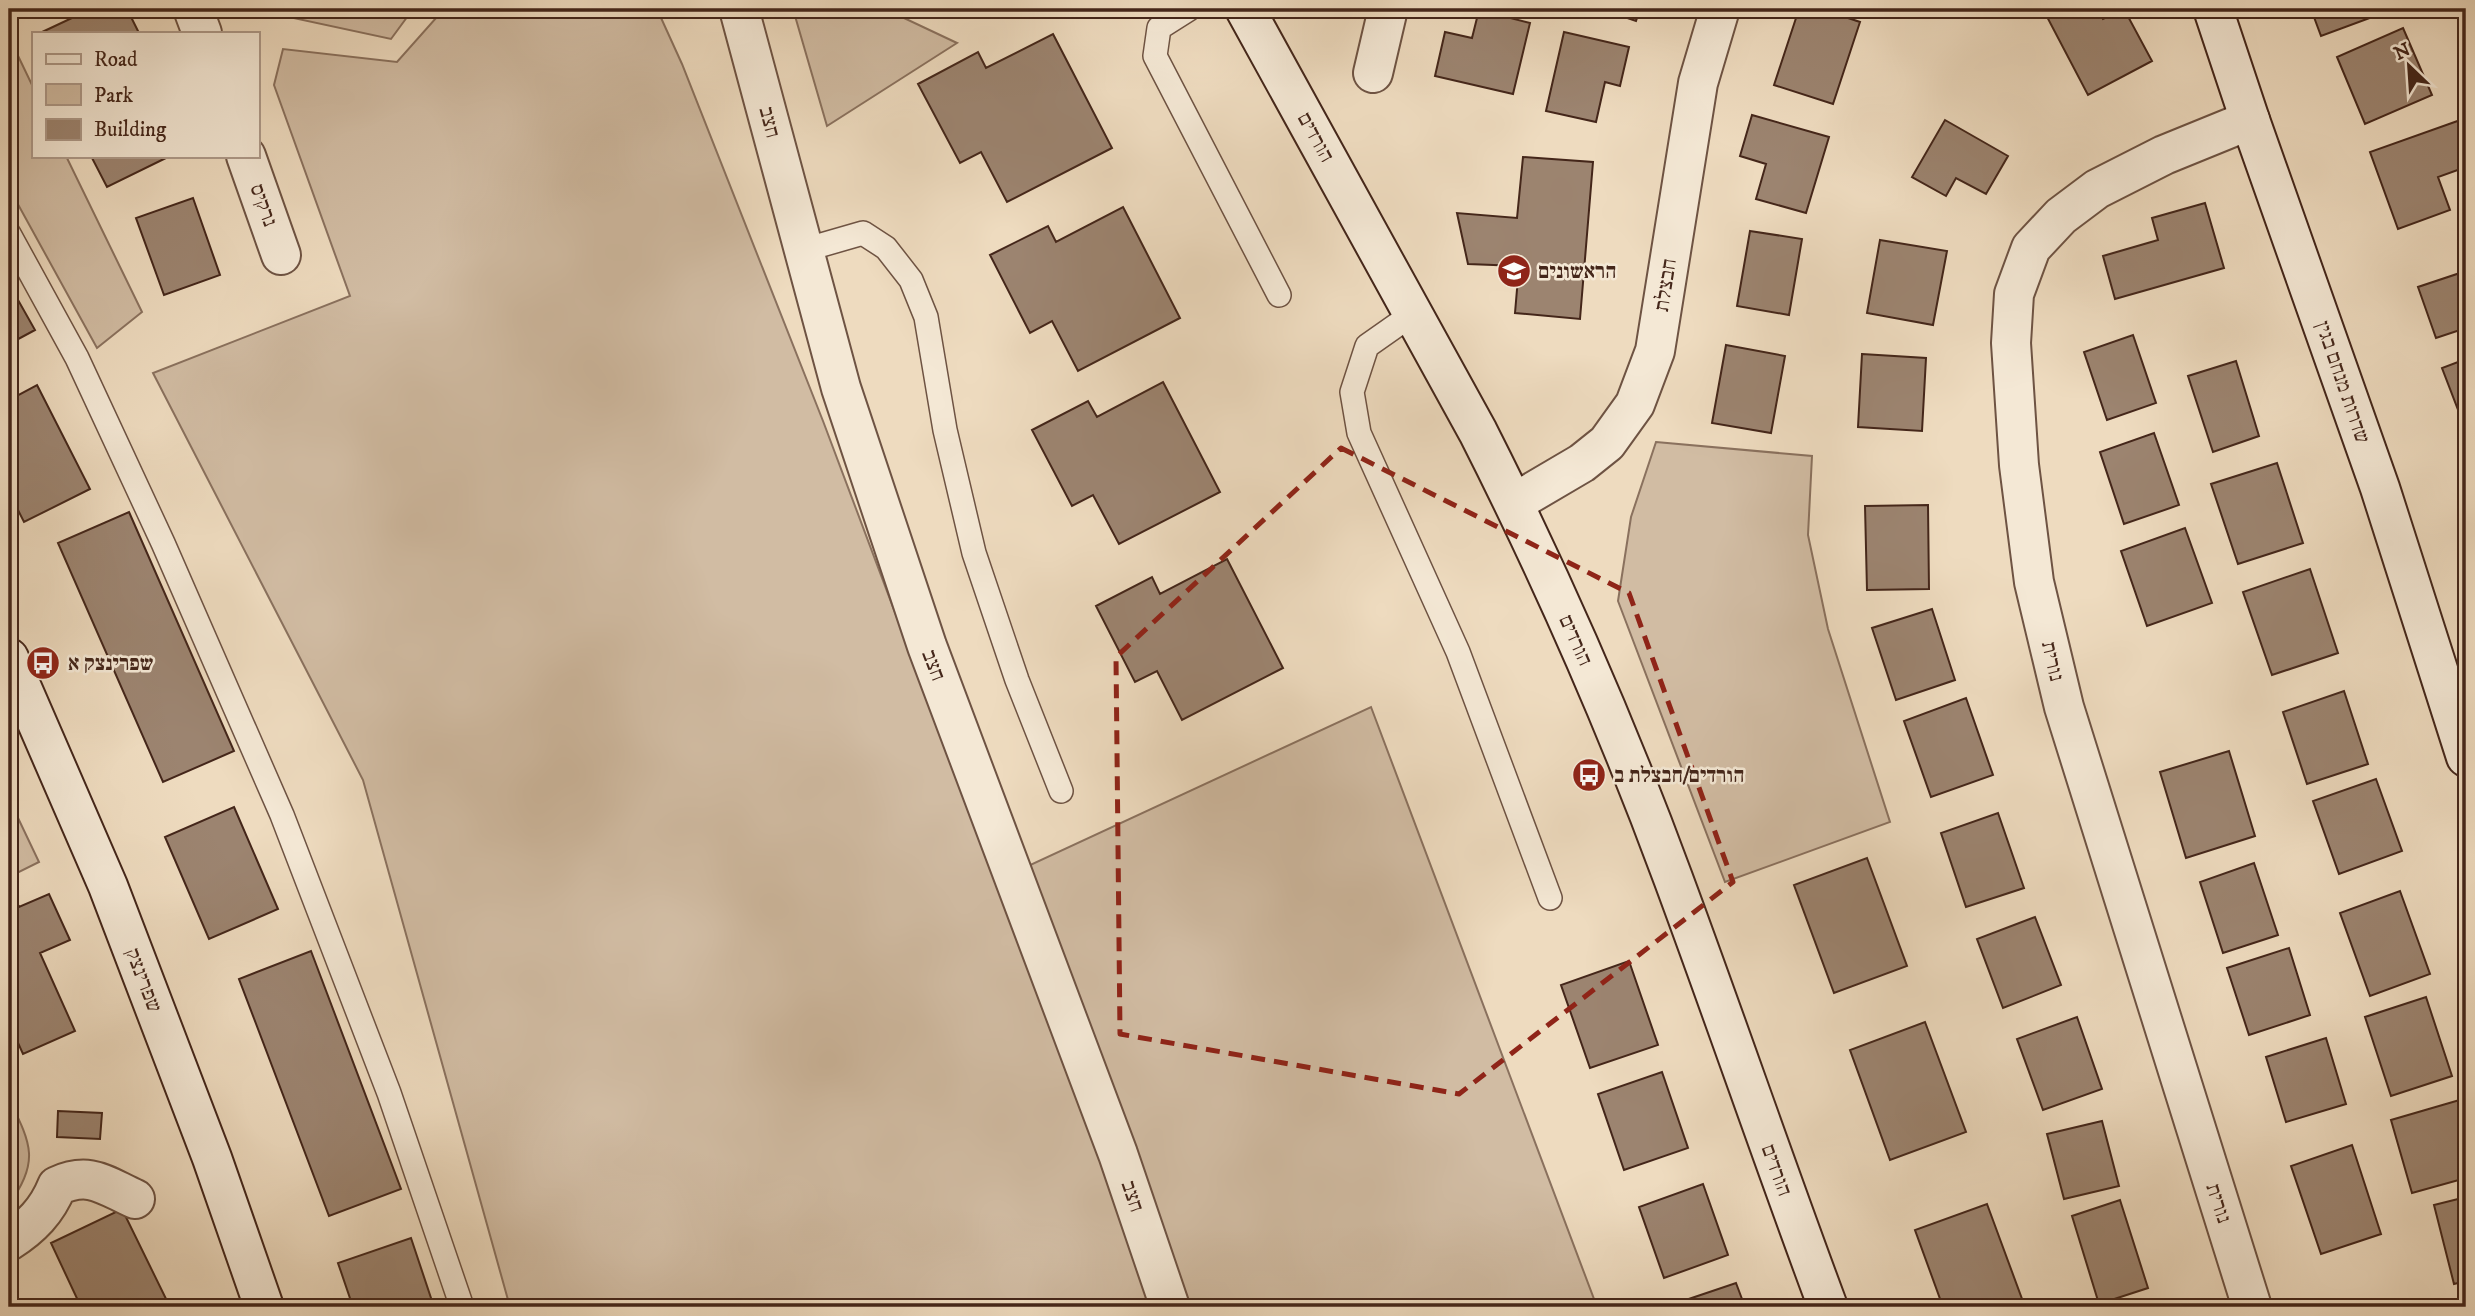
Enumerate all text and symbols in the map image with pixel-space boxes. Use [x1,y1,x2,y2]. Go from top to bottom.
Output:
legend [32,32,259,158]
north arrow [2374,32,2444,102]
text: N [2391,38,2415,66]
text: Road [94,47,138,73]
text: Park [94,83,134,109]
street label: חצב [752,104,786,141]
street label: הורדים [1291,108,1339,167]
text: Building [94,117,167,143]
street label: נרקיס [243,180,283,230]
school or university icon: הראשונים [1495,252,1533,290]
street label: חבצלת [1649,257,1683,314]
place label: הראשונים [1538,259,1617,285]
street label: שדרות מנחם בגין [2309,318,2375,447]
street label: הורדים [1552,611,1598,670]
street label: נורית [2035,639,2069,684]
bus stop icon: שפרינצק א [24,644,62,682]
street label: חצב [915,646,951,685]
place label: שפרינצק א [68,651,153,677]
bus stop icon: הורדים/חבצלת ב [1570,756,1608,794]
place label: הורדים/חבצלת ב [1614,763,1744,789]
street label: שפרינצק [119,944,167,1016]
street label: הורדים [1755,1141,1797,1200]
street label: חצב [1115,1177,1149,1215]
street label: נורית [2199,1180,2237,1227]

